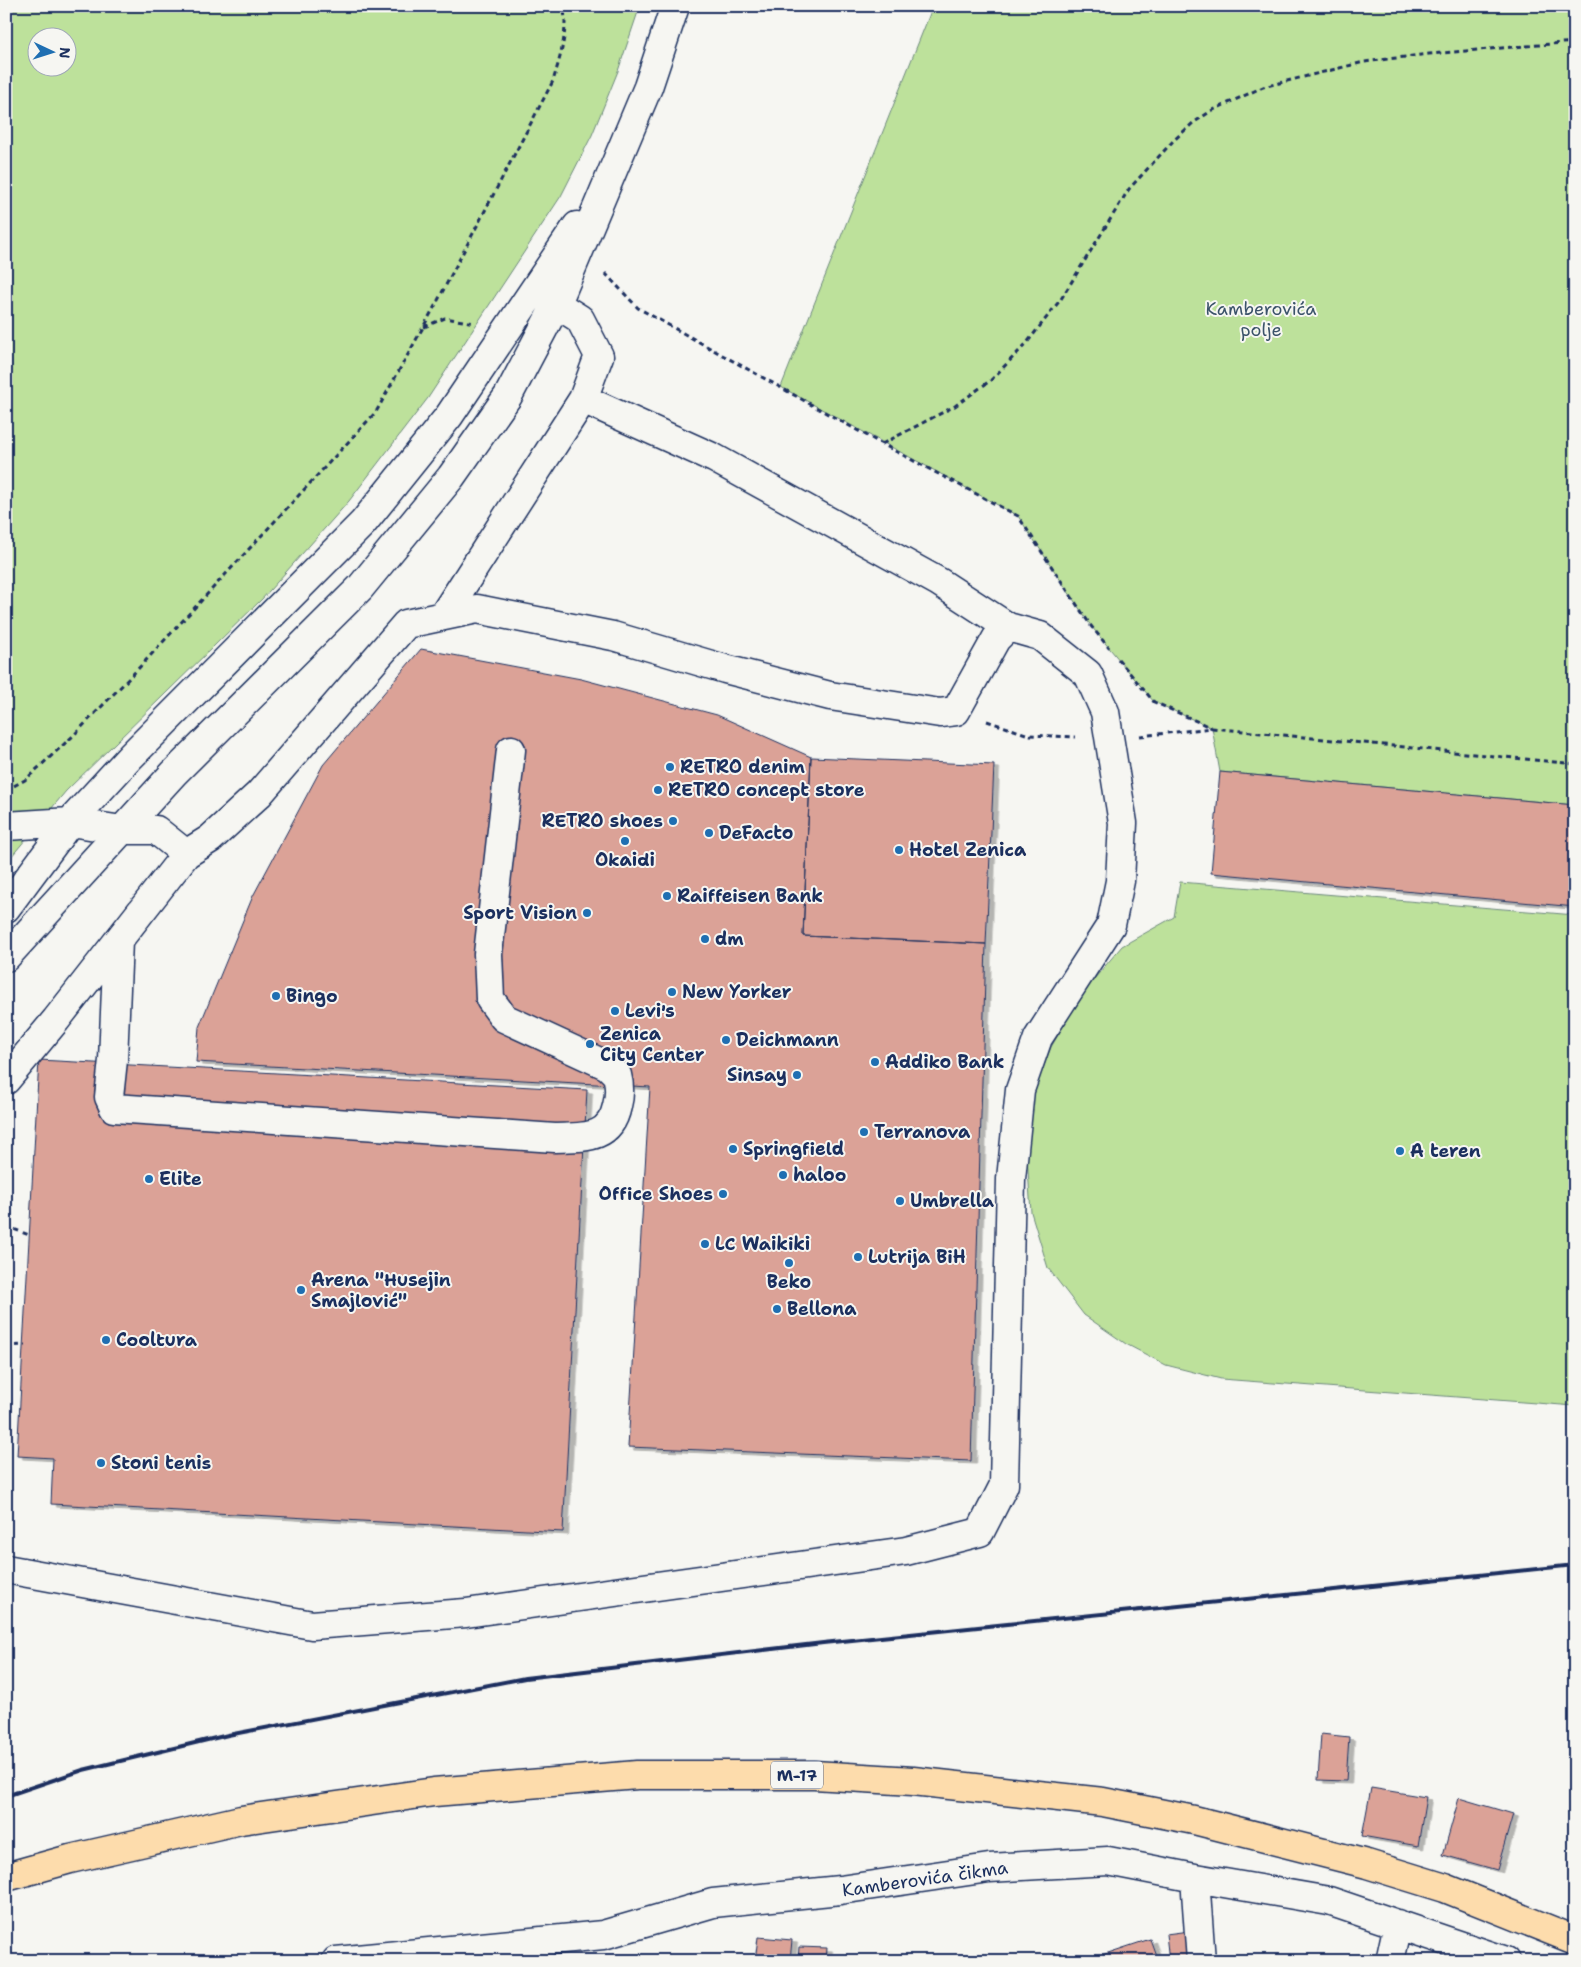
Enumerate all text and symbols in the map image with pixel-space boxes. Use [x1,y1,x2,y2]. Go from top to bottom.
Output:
north arrow [28,28,78,78]
text: N [56,47,74,59]
park label: Kamberovića polje [1206,297,1316,342]
place label: RETRO denim [680,755,805,779]
marker: RETRO denim [664,761,676,773]
place label: RETRO concept store [668,778,865,802]
marker: RETRO concept store [652,784,664,796]
place label: RETRO shoes [541,809,663,833]
marker: RETRO shoes [667,815,679,827]
place label: DeFacto [719,821,794,845]
marker: DeFacto [703,827,715,839]
marker: Okaidi [619,835,631,847]
place label: Hotel Zenica [909,838,1027,862]
marker: Hotel Zenica [893,844,905,856]
place label: Okaidi [595,848,655,872]
place label: Raiffeisen Bank [677,884,823,908]
marker: Raiffeisen Bank [661,890,673,902]
place label: Sport Vision [463,901,577,925]
marker: Sport Vision [581,907,593,919]
place label: dm [715,927,744,951]
marker: dm [699,933,711,945]
place label: New Yorker [682,980,792,1004]
place label: Bingo [286,984,338,1008]
marker: New Yorker [666,986,678,998]
marker: Bingo [270,990,282,1002]
place label: Levi's [625,999,675,1023]
marker: Levi's [609,1005,621,1017]
place label: Zenica City Center [600,1022,705,1067]
place label: Deichmann [736,1028,839,1052]
marker: Deichmann [720,1034,732,1046]
marker: Zenica City Center [584,1038,596,1050]
place label: Addiko Bank [885,1050,1005,1074]
marker: Addiko Bank [869,1056,881,1068]
place label: Sinsay [727,1063,787,1087]
marker: Sinsay [791,1069,803,1081]
place label: Terranova [874,1120,971,1144]
marker: Terranova [858,1126,870,1138]
place label: Springfield [743,1137,844,1161]
place label: A teren [1410,1139,1481,1163]
marker: Springfield [727,1143,739,1155]
marker: A teren [1394,1145,1406,1157]
place label: haloo [793,1163,847,1187]
place label: Elite [159,1167,202,1191]
marker: haloo [777,1169,789,1181]
marker: Elite [143,1173,155,1185]
place label: Office Shoes [599,1182,713,1206]
marker: Office Shoes [717,1188,729,1200]
place label: Umbrella [910,1189,995,1213]
marker: Umbrella [894,1195,906,1207]
place label: LC Waikiki [715,1232,810,1256]
marker: LC Waikiki [699,1238,711,1250]
place label: Lutrija BiH [868,1245,966,1269]
marker: Lutrija BiH [852,1251,864,1263]
marker: Beko [783,1257,795,1269]
place label: Arena "Husejin Smajlović" [311,1268,451,1313]
place label: Beko [767,1270,811,1294]
marker: Arena "Husejin Smajlović" [295,1284,307,1296]
place label: Bellona [787,1297,857,1321]
marker: Bellona [771,1303,783,1315]
place label: Cooltura [116,1328,198,1352]
marker: Cooltura [100,1334,112,1346]
place label: Stoni tenis [111,1451,211,1475]
marker: Stoni tenis [95,1457,107,1469]
road number: M-17 [771,1762,823,1788]
street label: Kamberovića čikma [841,1855,1009,1903]

